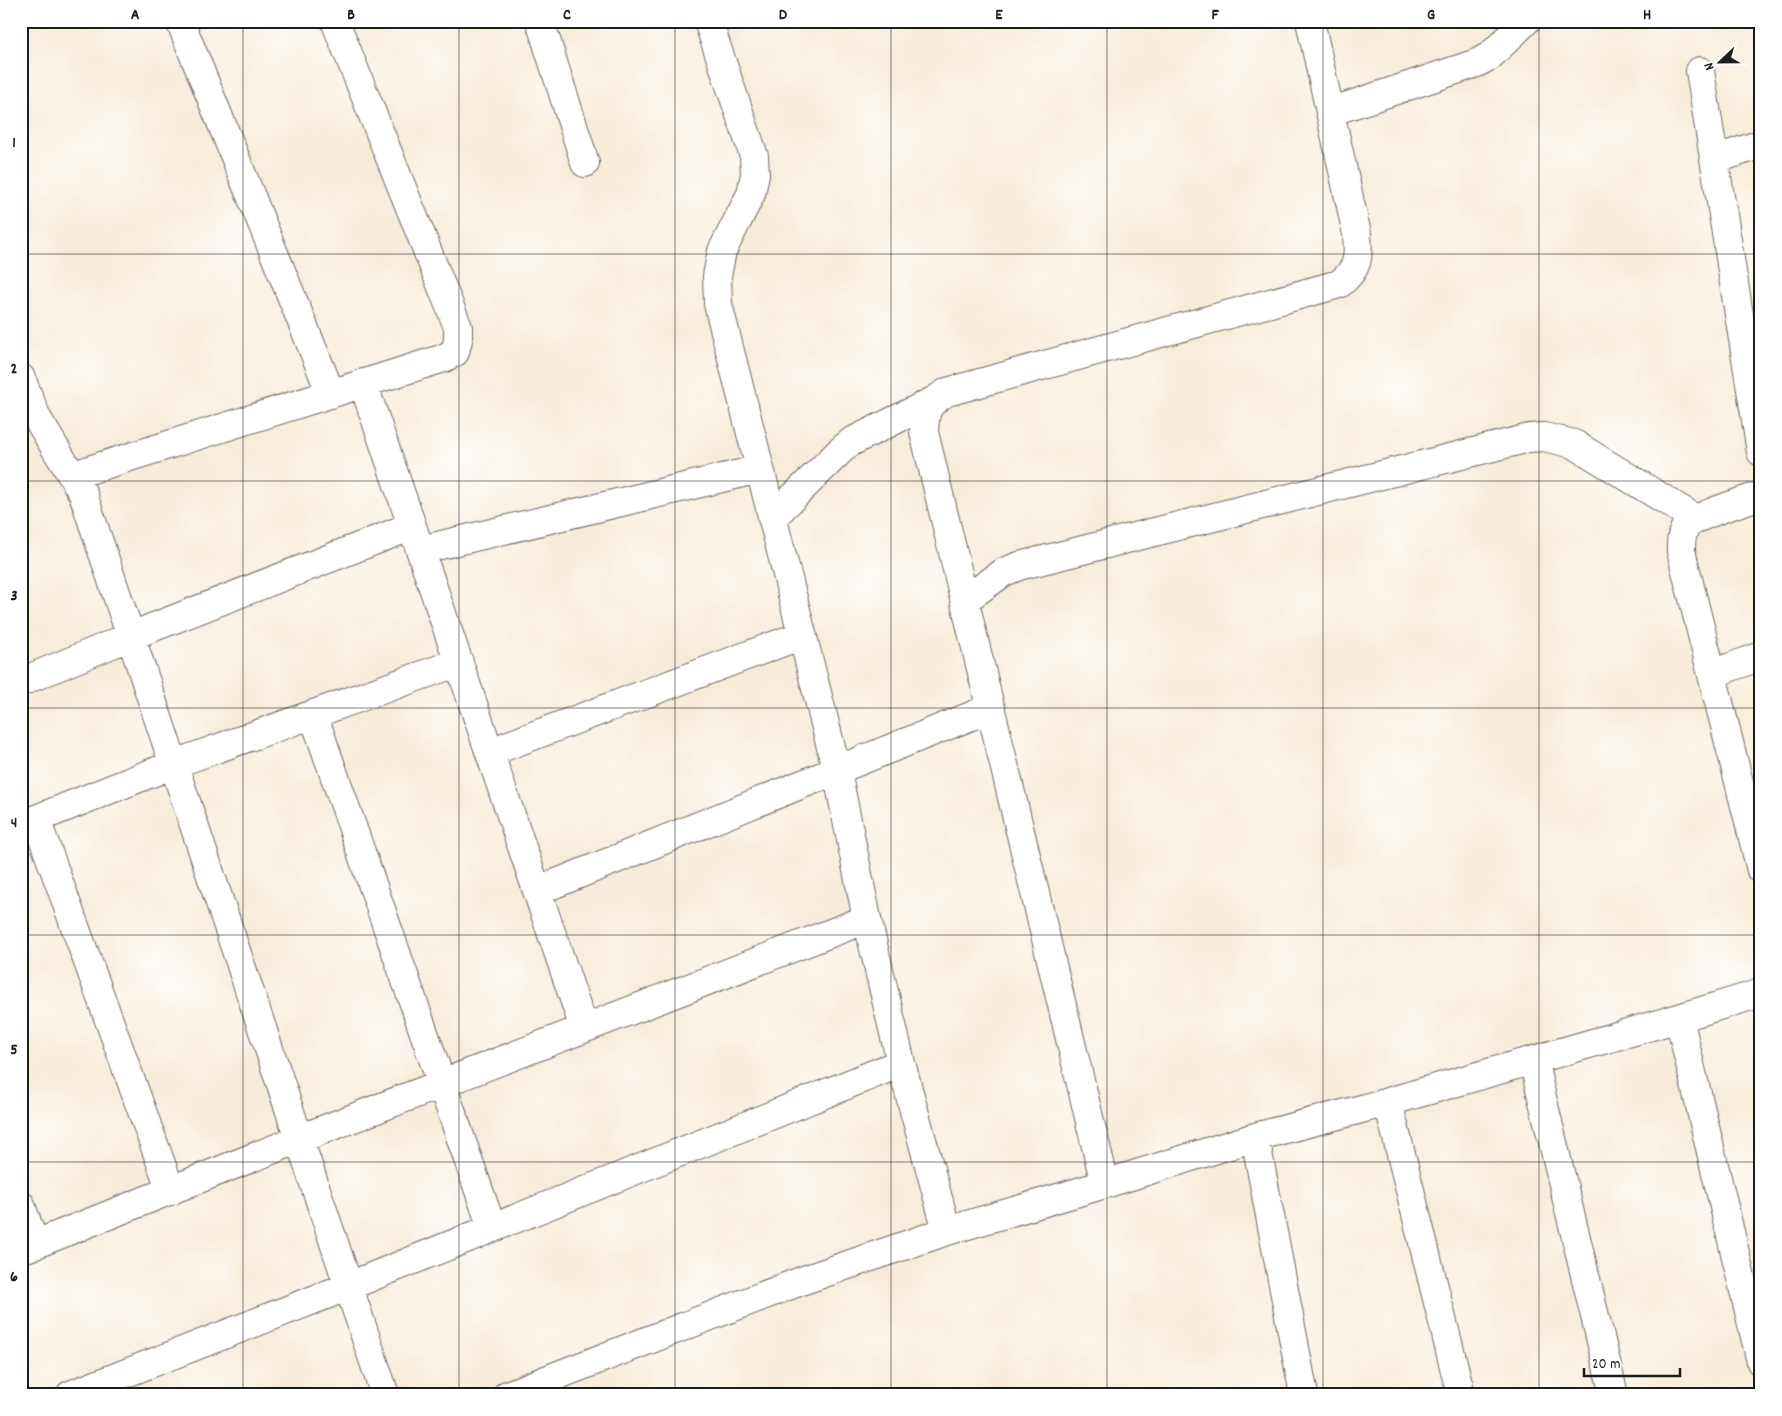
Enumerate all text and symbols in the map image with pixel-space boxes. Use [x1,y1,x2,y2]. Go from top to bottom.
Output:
text: A [131,4,140,27]
text: B [347,4,355,27]
text: C [563,4,571,27]
text: D [779,4,788,27]
text: E [995,4,1003,27]
text: F [1211,4,1219,27]
text: G [1427,4,1435,27]
text: H [1643,4,1651,27]
north arrow [1694,38,1744,88]
text: N [1699,59,1720,73]
text: 1 [12,132,16,155]
text: 2 [11,358,18,381]
text: 3 [10,585,18,608]
text: 4 [11,812,17,835]
text: 5 [10,1039,18,1062]
text: 6 [10,1266,18,1289]
scale bar [1584,1346,1681,1378]
text: 20 m [1592,1354,1620,1376]

